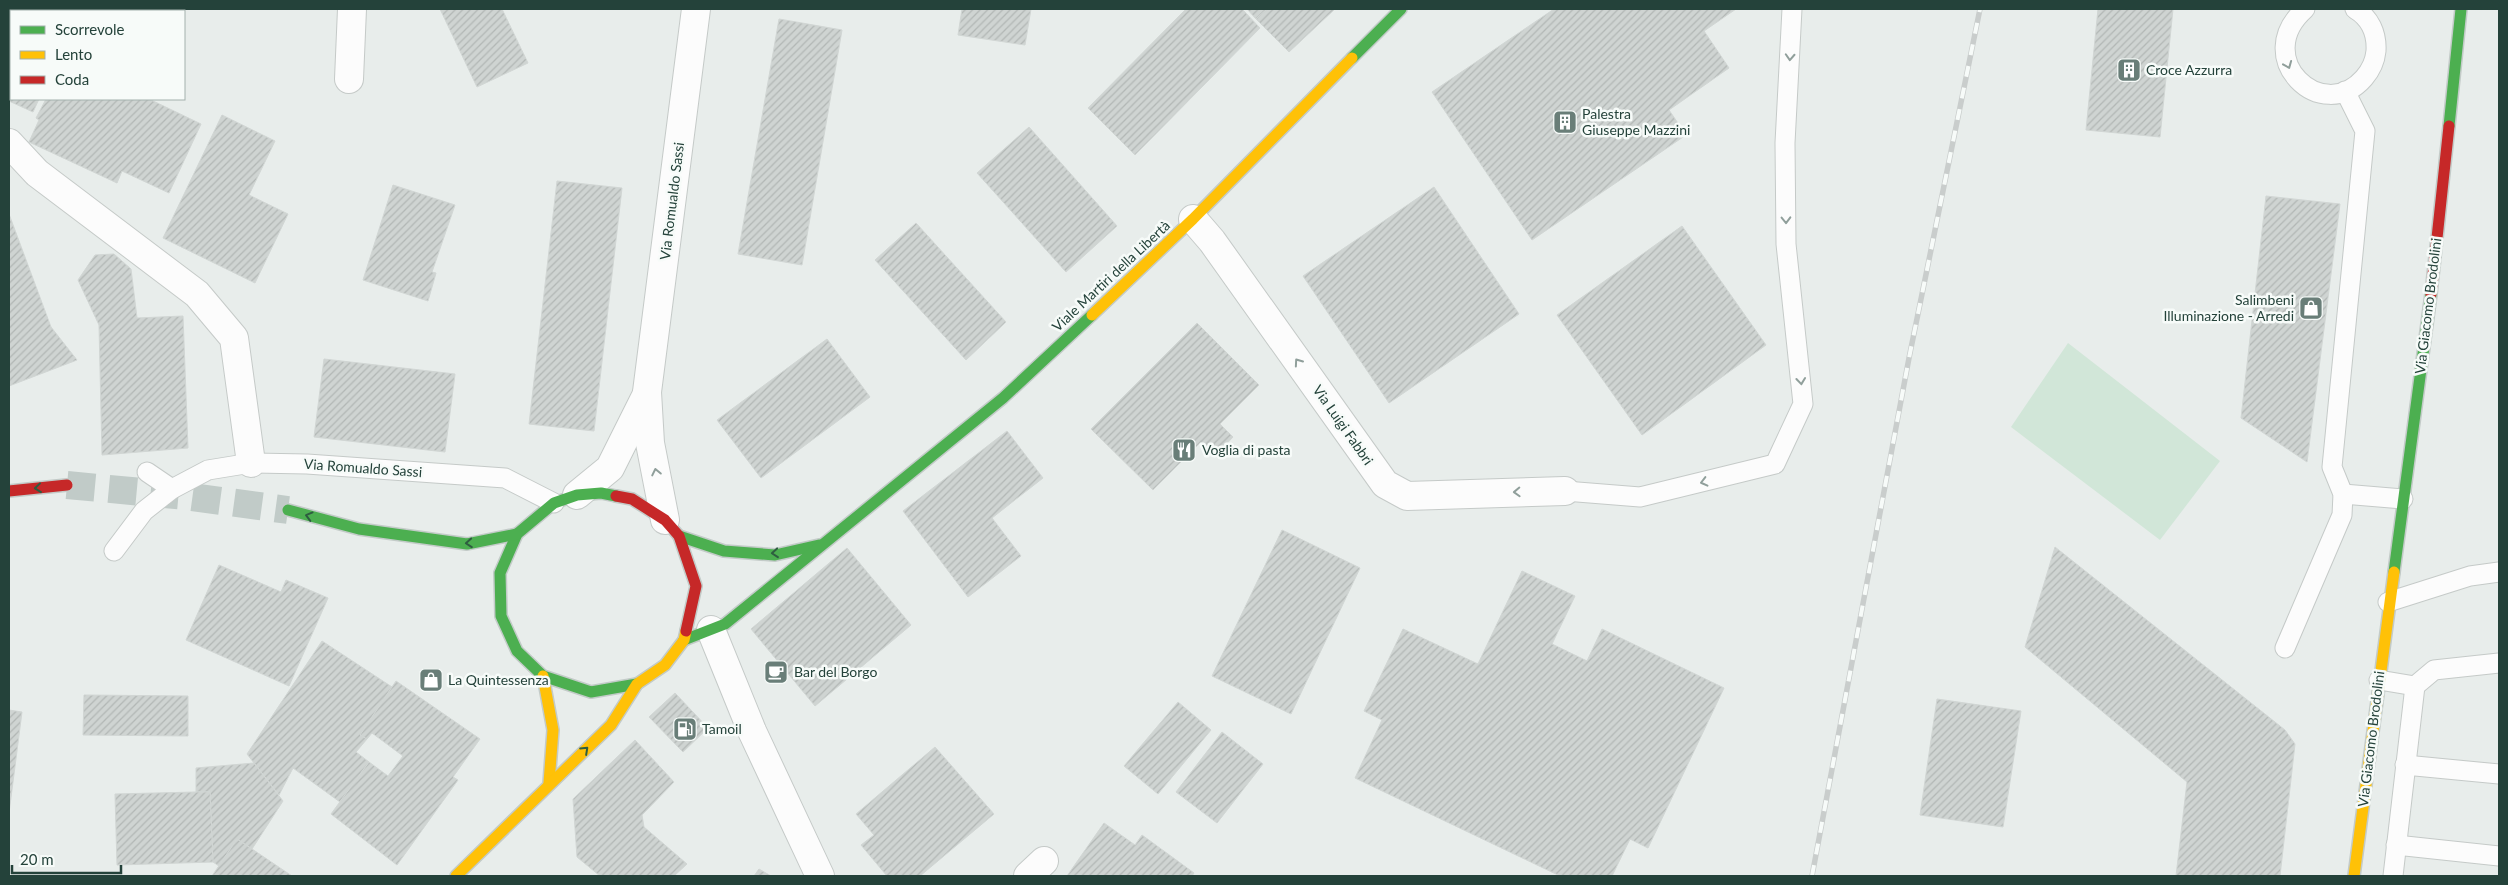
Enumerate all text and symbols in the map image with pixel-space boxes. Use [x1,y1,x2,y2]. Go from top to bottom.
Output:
legend [10,10,185,100]
text: Scorrevole [55,20,125,38]
text: Lento [55,45,92,63]
one-way arrow [1784,54,1795,62]
building icon: Croce Azzurra [2116,57,2142,83]
one-way arrow [2282,60,2293,69]
place label: Croce Azzurra [2146,61,2232,78]
text: Coda [55,70,89,88]
place label: Palestra Giuseppe Mazzini [1582,105,1690,138]
building icon: Palestra Giuseppe Mazzini [1552,109,1578,135]
street label: Via Romualdo Sassi [656,141,687,261]
one-way arrow [1781,216,1791,224]
street label: Viale Martiri della Libertà [1048,217,1173,335]
street label: Via Giacomo Brodolini [2411,237,2444,375]
place label: Salimbeni Illuminazione - Arredi [2163,291,2294,324]
shop icon: Salimbeni Illuminazione - Arredi [2298,295,2324,321]
one-way arrow [1295,358,1304,368]
one-way arrow [1795,378,1806,386]
street label: Via Luigi Fabbri [1310,382,1377,468]
restaurant icon: Voglia di pasta [1171,437,1197,463]
place label: Voglia di pasta [1202,441,1290,458]
street label: Via Romualdo Sassi [303,455,423,480]
one-way arrow [652,468,662,477]
one-way arrow [1700,476,1708,486]
one-way arrow [33,482,41,493]
one-way arrow [1512,487,1520,498]
one-way arrow [305,511,314,522]
one-way arrow [465,537,473,548]
one-way arrow [771,548,779,559]
cafe icon: Bar del Borgo [763,659,789,685]
place label: Bar del Borgo [794,663,877,680]
shop icon: La Quintessenza [418,667,444,693]
street label: Via Giacomo Brodolini [2354,670,2387,808]
place label: La Quintessenza [448,671,549,688]
fuel station icon: Tamoil [672,716,698,742]
place label: Tamoil [702,720,742,737]
one-way arrow [579,747,588,756]
scale bar [12,842,121,874]
text: 20 m [20,850,54,868]

